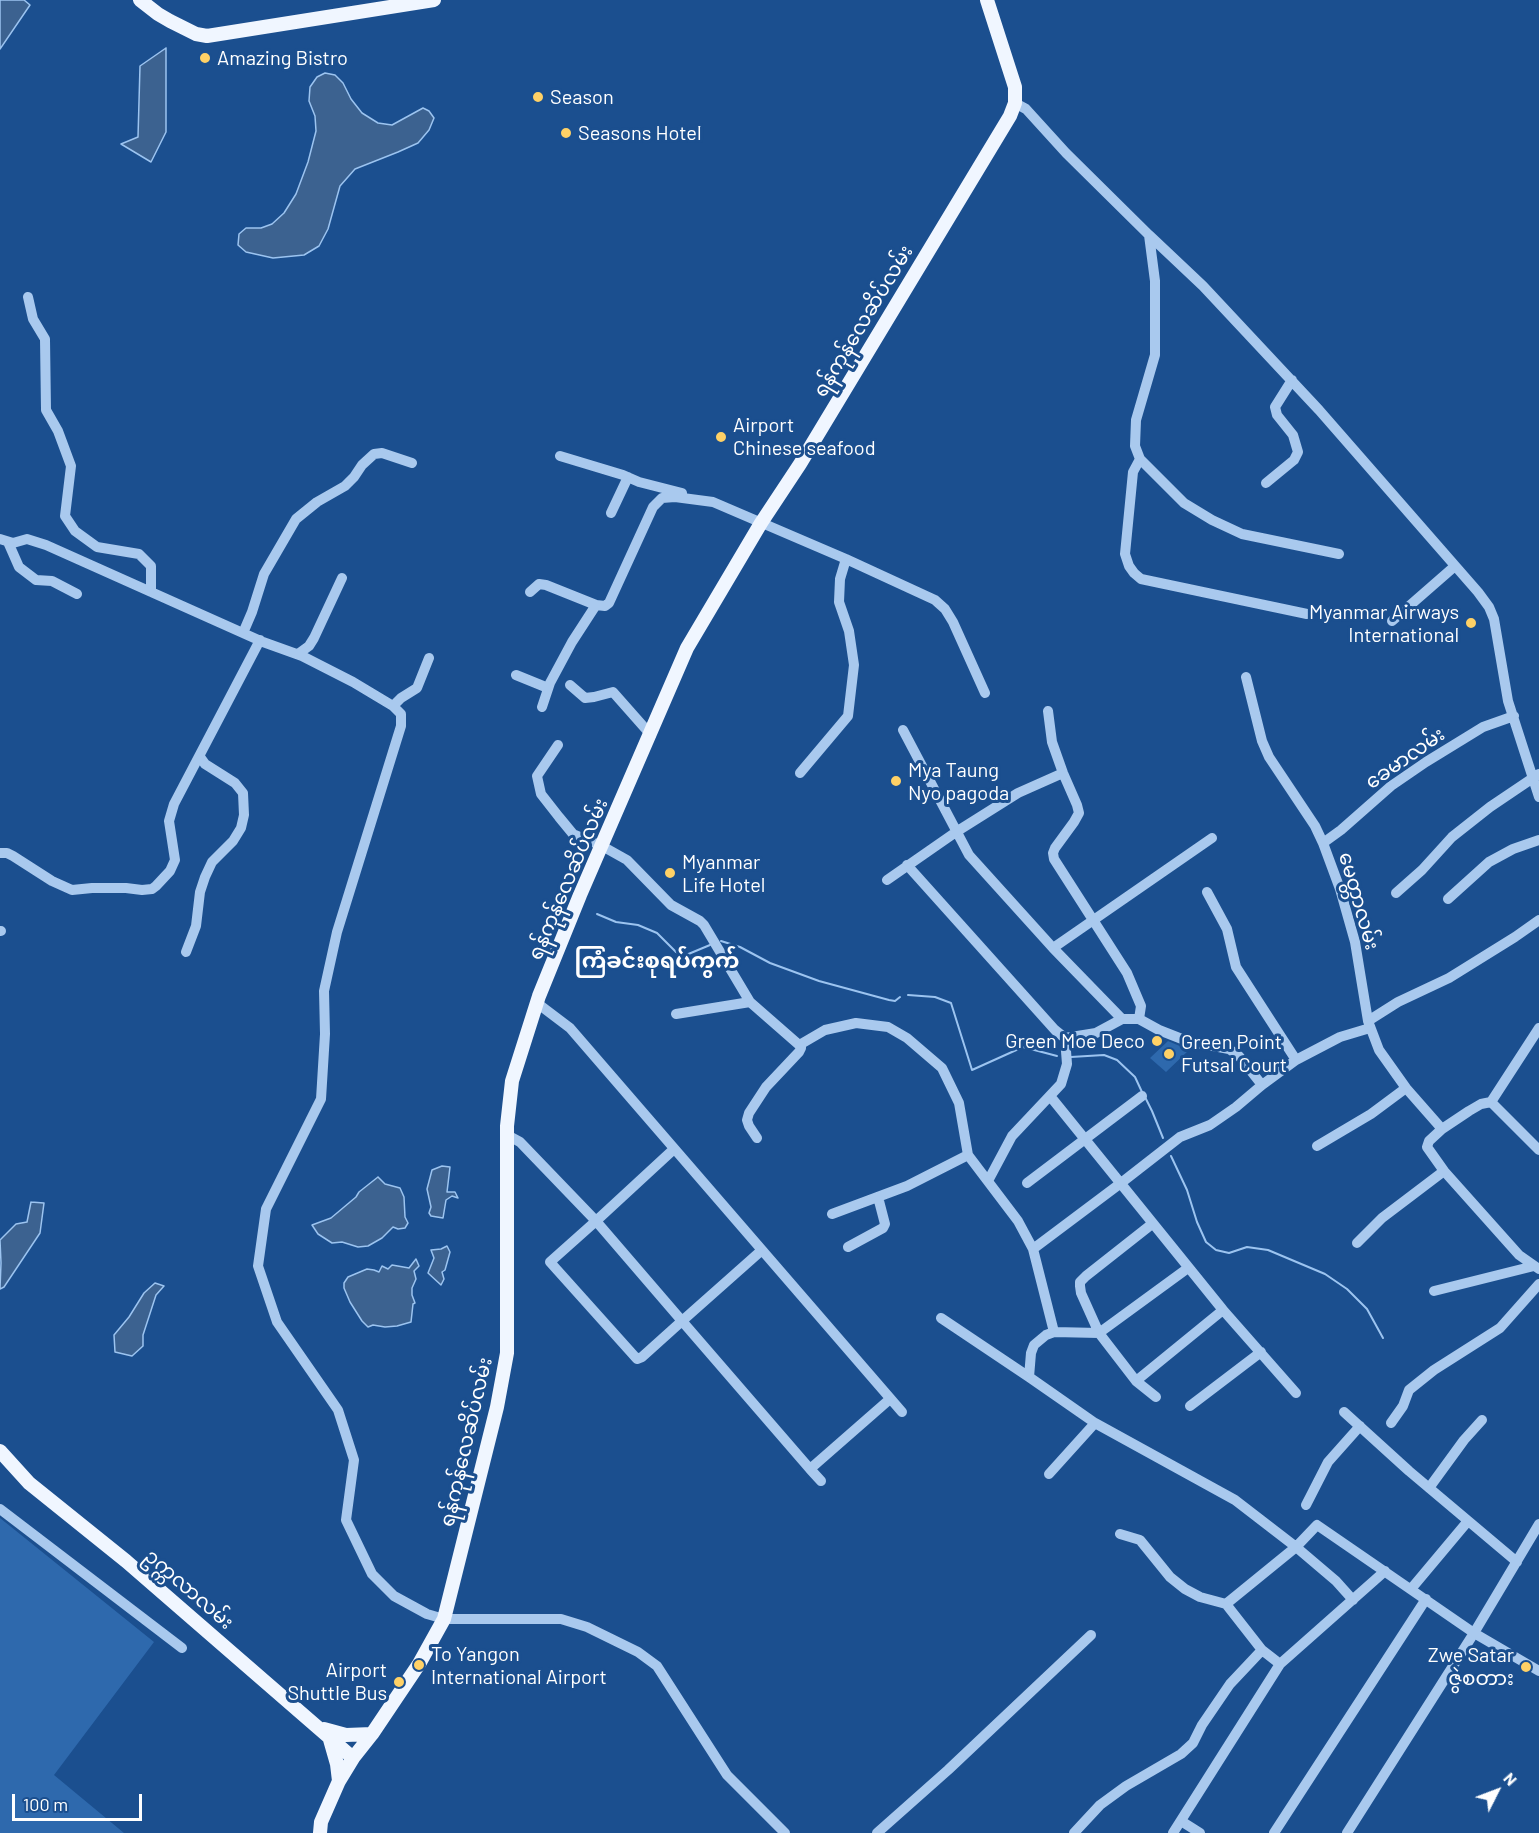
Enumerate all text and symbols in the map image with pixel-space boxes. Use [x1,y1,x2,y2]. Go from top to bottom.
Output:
place label: Amazing Bistro [217,46,348,70]
marker: Amazing Bistro [198,51,212,65]
place label: Season [550,85,614,109]
marker: Season [531,90,545,104]
place label: Seasons Hotel [578,121,701,145]
marker: Seasons Hotel [559,126,573,140]
street label: ရန်ကုန်လေဆိပ်လမ်း [808,241,918,401]
place label: Airport Chinese seafood [733,413,876,460]
marker: Airport Chinese seafood [714,430,728,444]
place label: Myanmar Airways International [1309,600,1459,647]
marker: Myanmar Airways International [1464,616,1478,630]
street label: ခေမာလမ်း [1361,722,1449,794]
place label: Mya Taung Nyo pagoda [908,758,1009,805]
marker: Mya Taung Nyo pagoda [889,774,903,788]
street label: ရန်ကုန်လေဆိပ်လမ်း [523,795,613,963]
street label: မေတ္တာလမ်း [1334,849,1384,953]
place label: Myanmar Life Hotel [682,850,765,897]
marker: Myanmar Life Hotel [663,866,677,880]
district label: ကြံခင်းစုရပ်ကွက် [575,948,739,974]
place label: Green Moe Deco [1005,1029,1145,1053]
place label: Green Point Futsal Court [1181,1030,1287,1077]
marker: Green Moe Deco [1150,1034,1164,1048]
marker: Green Point Futsal Court [1162,1047,1176,1061]
street label: ရန်ကုန်လေဆိပ်လမ်း [435,1355,497,1529]
street label: ဥက္ကလာလမ်း [140,1544,238,1634]
place label: To Yangon International Airport [431,1642,607,1689]
place label: Zwe Satar ဇွဲစတား [1428,1643,1514,1690]
place label: Airport Shuttle Bus [287,1658,387,1705]
marker: To Yangon International Airport [412,1658,426,1672]
marker: Zwe Satar ဇွဲစတား [1519,1660,1533,1674]
marker: Airport Shuttle Bus [392,1675,406,1689]
north arrow [1467,1761,1527,1821]
text: N [1500,1768,1521,1789]
scale bar [15,1782,146,1820]
text: 100 m [23,1793,68,1815]

